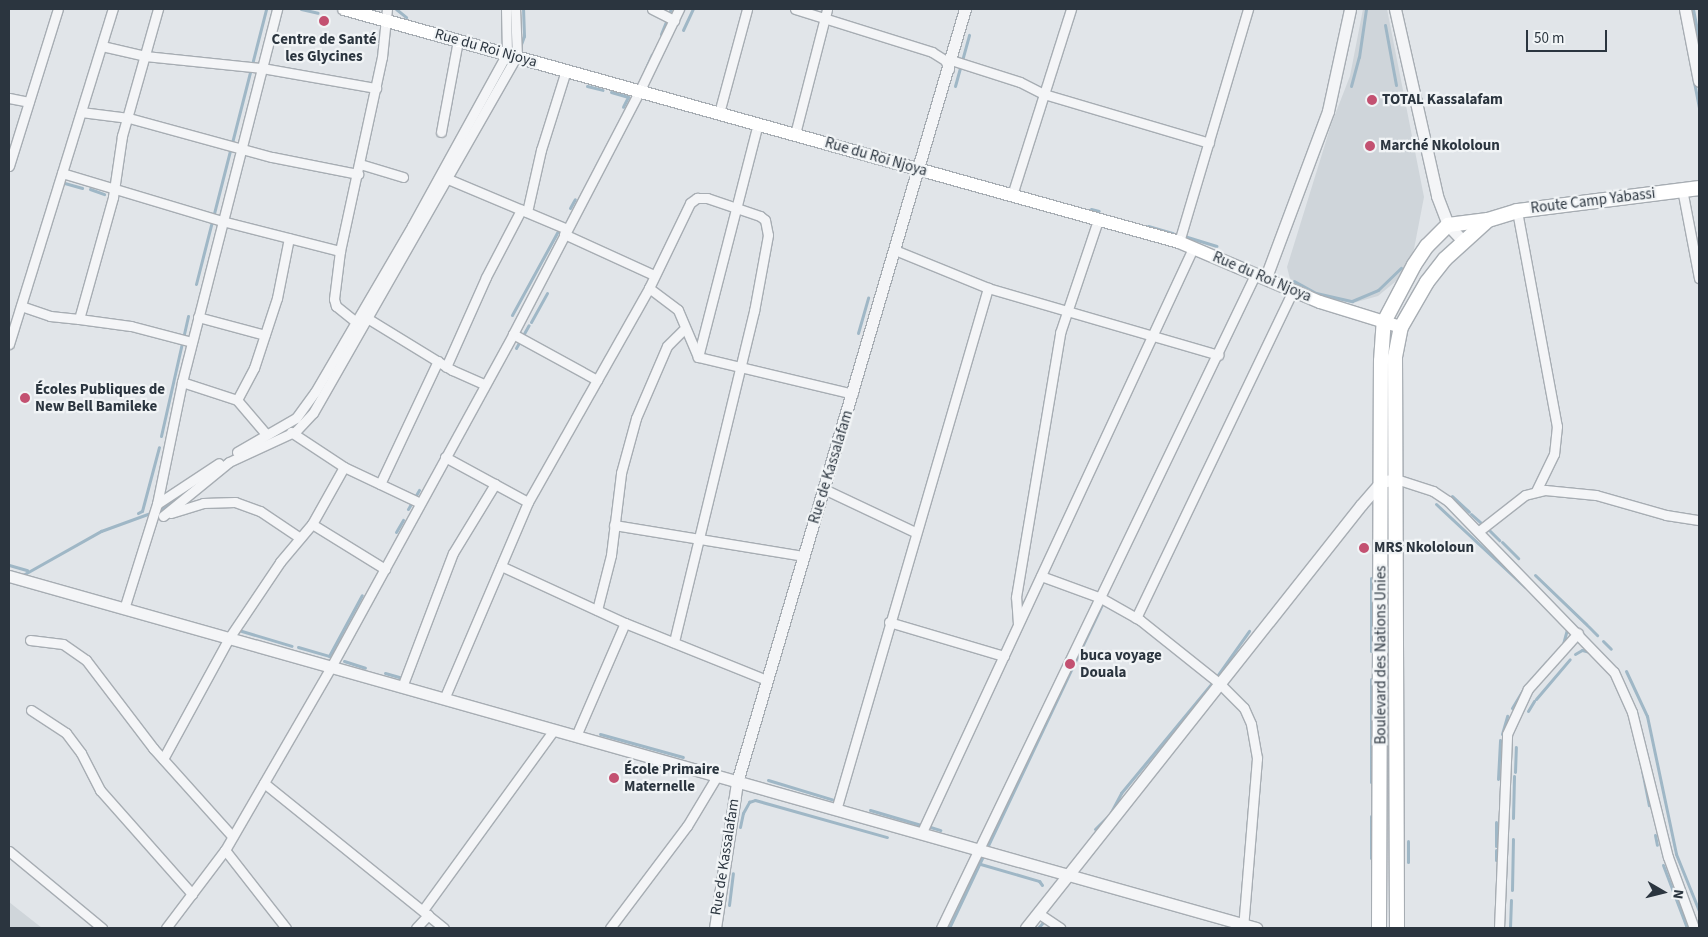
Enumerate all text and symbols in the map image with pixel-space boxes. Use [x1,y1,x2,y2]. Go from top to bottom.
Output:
marker: Centre de Santé les Glycines [317,14,331,28]
scale bar [1528,20,1609,52]
street label: Rue du Roi Njoya [433,25,539,71]
text: 50 m [1534,28,1564,49]
place label: Centre de Santé les Glycines [272,30,376,65]
place label: TOTAL Kassalafam [1382,91,1503,109]
marker: TOTAL Kassalafam [1366,94,1378,106]
street label: Rue du Roi Njoya [823,134,929,180]
place label: Marché Nkololoun [1380,137,1500,155]
marker: Marché Nkololoun [1364,140,1376,152]
street label: Route Camp Yabassi [1530,184,1656,218]
street label: Rue du Roi Njoya [1210,248,1314,306]
place label: Écoles Publiques de New Bell Bamileke [35,380,165,415]
marker: Écoles Publiques de New Bell Bamileke [19,392,31,404]
street label: Rue de Kassalafam [805,408,857,526]
place label: MRS Nkololoun [1374,539,1474,557]
marker: MRS Nkololoun [1358,542,1370,554]
street label: Boulevard des Nations Unies [1372,566,1390,744]
place label: buca voyage Douala [1080,646,1162,681]
marker: buca voyage Douala [1064,658,1076,670]
place label: École Primaire Maternelle [624,760,720,795]
marker: École Primaire Maternelle [608,772,620,784]
street label: Rue de Kassalafam [707,797,743,917]
north arrow [1638,867,1688,917]
text: N [1667,888,1688,900]

